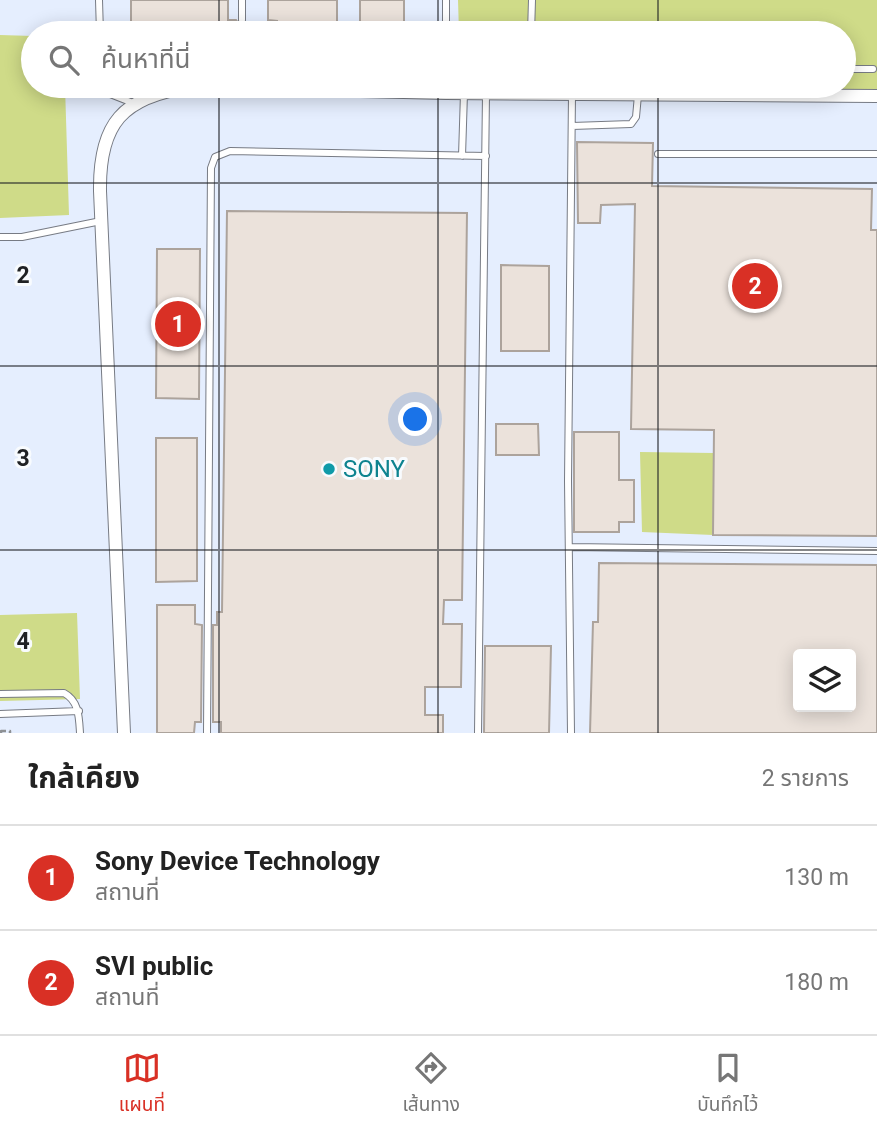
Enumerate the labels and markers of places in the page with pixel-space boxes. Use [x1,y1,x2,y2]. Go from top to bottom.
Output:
pin: 2 [732,260,778,312]
pin: 1 [155,298,201,350]
place label: SONY [343,455,406,483]
marker: SONY [321,461,337,477]

